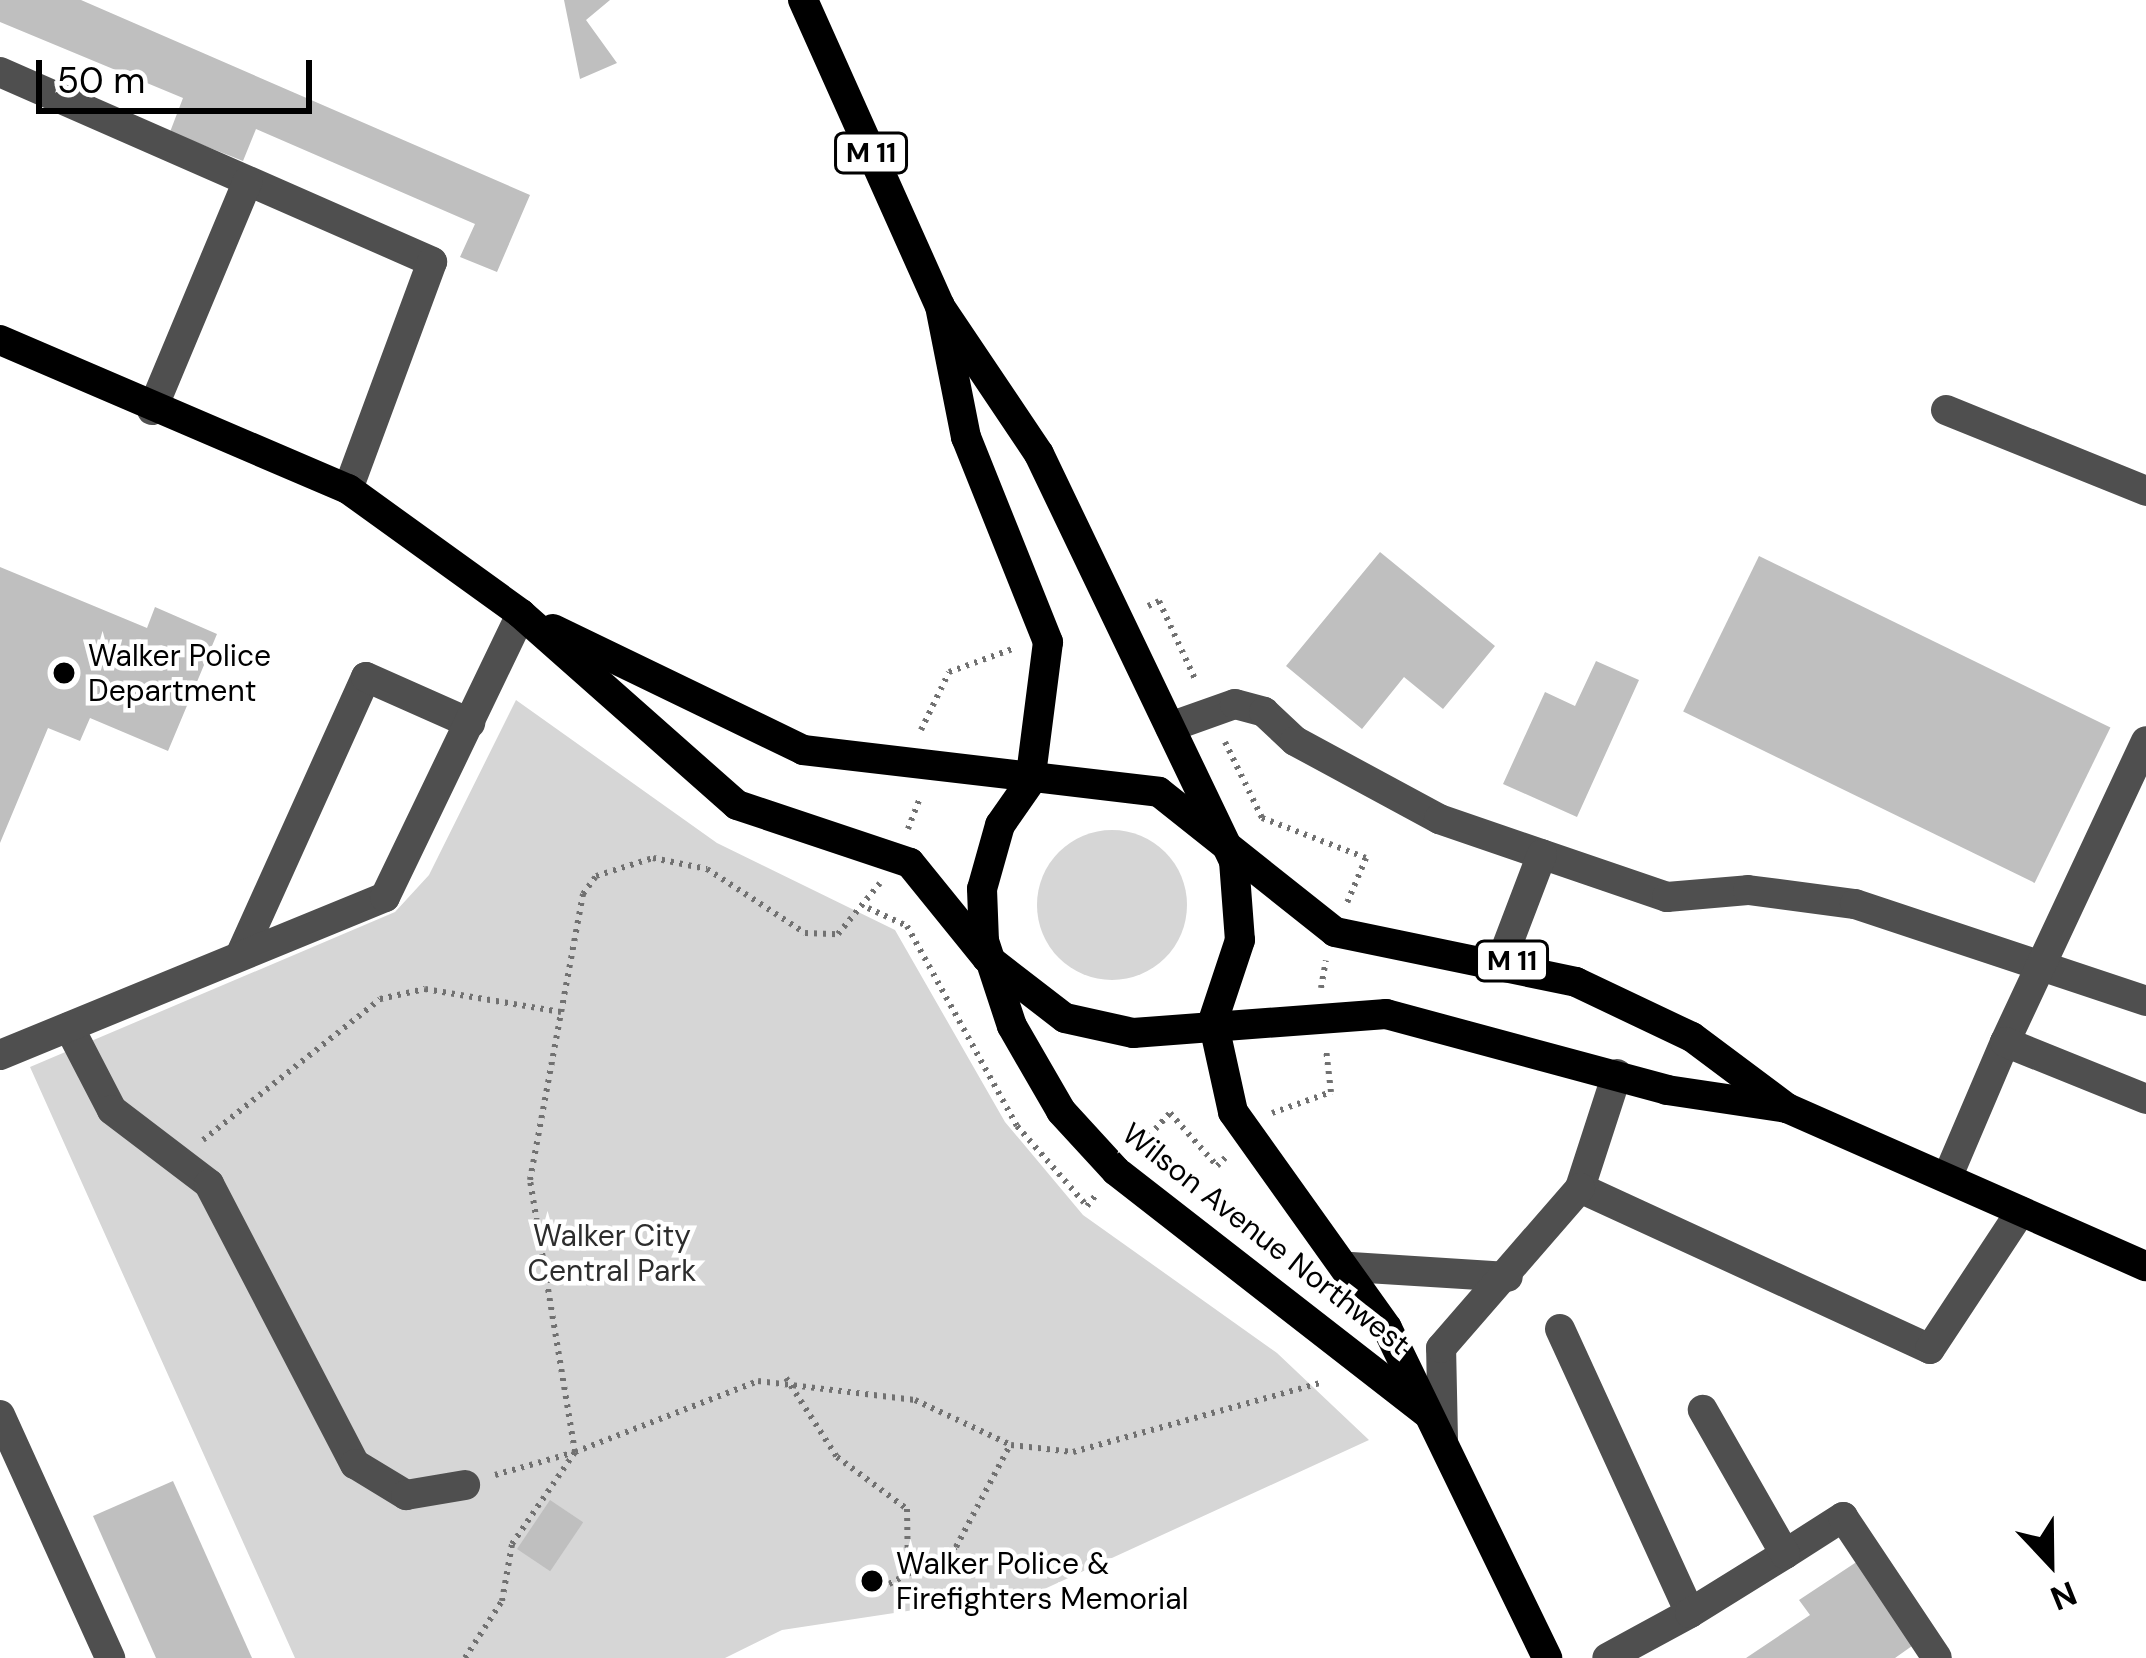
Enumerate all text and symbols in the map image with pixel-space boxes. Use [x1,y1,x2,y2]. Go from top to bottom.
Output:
scale bar [42,36,318,110]
text: 50 m [57,57,145,104]
road number: M 11 [832,132,910,174]
place label: Walker Police Department [88,638,271,708]
marker: Walker Police Department [51,660,77,686]
road number: M 11 [1473,940,1551,982]
street label: Wilson Avenue Northwest [1115,1116,1417,1362]
park label: Walker City Central Park [528,1218,696,1288]
north arrow [1990,1502,2110,1622]
place label: Walker Police & Firefighters Memorial [896,1546,1188,1616]
marker: Walker Police & Firefighters Memorial [859,1568,885,1594]
text: N [2044,1571,2083,1620]

